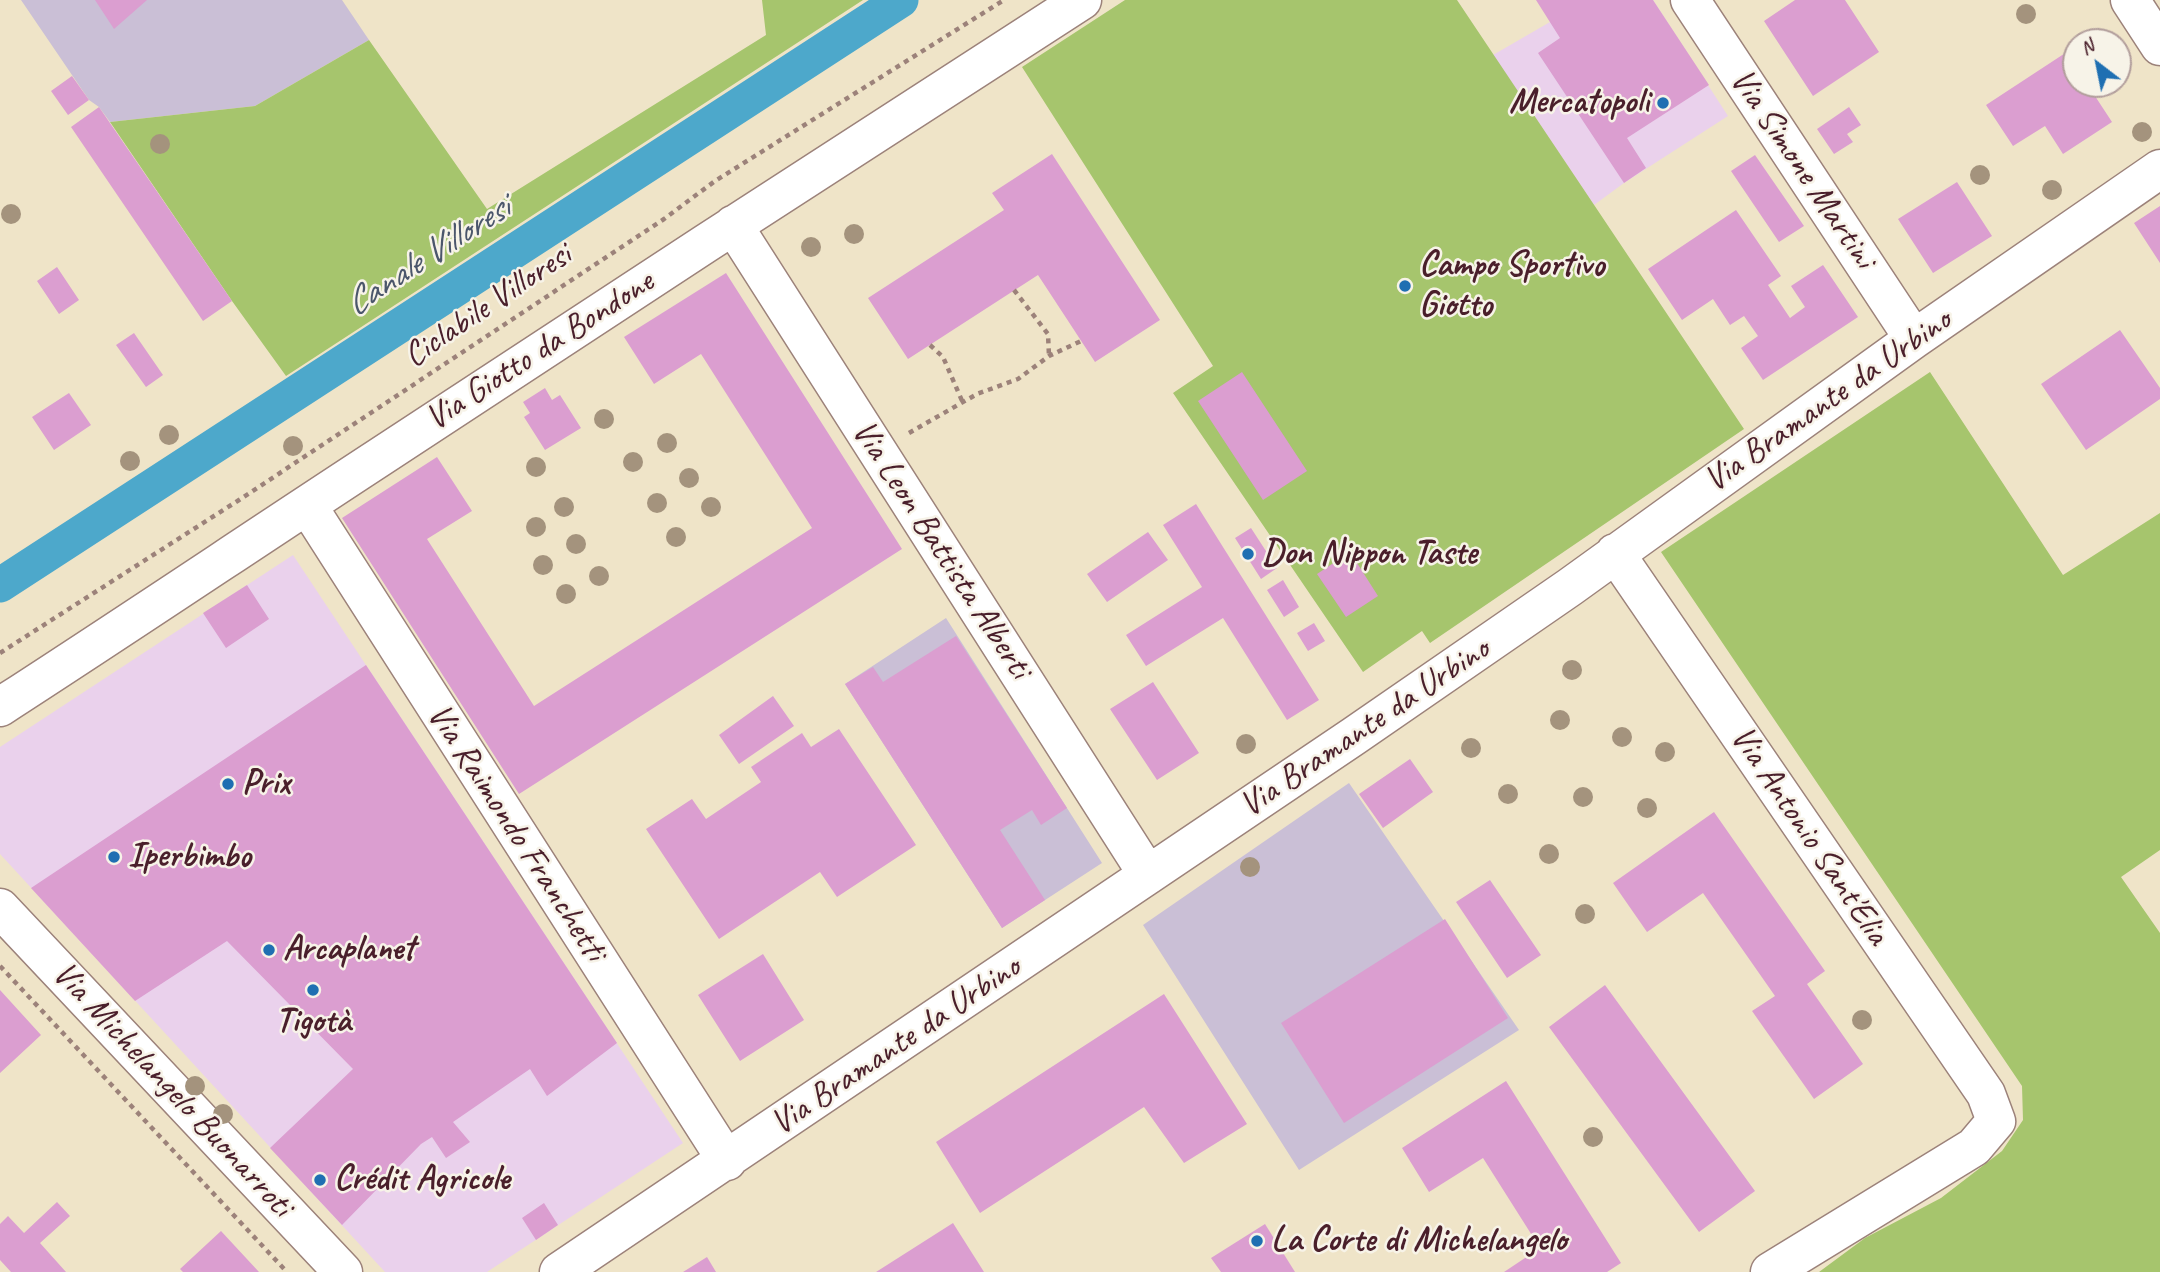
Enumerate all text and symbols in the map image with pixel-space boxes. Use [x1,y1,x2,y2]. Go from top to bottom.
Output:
north arrow [2062,28,2132,98]
text: N [2076,34,2098,60]
street label: Via Simone Martini [1720,61,1884,277]
place label: Mercatopoli [1509,82,1649,124]
marker: Mercatopoli [1655,95,1671,111]
water label: Canale Villoresi [337,187,519,327]
street label: Ciclabile Villoresi [396,235,580,377]
place label: Campo Sportivo Giotto [1419,245,1604,327]
street label: Via Giotto da Bondone [418,262,662,440]
marker: Campo Sportivo Giotto [1397,278,1413,294]
street label: Via Bramante da Urbino [1696,300,1960,502]
street label: Via Leon Battista Alberti [842,413,1040,687]
place label: Don Nippon Taste [1262,533,1477,575]
marker: Don Nippon Taste [1240,546,1256,562]
street label: Via Bramante da Urbino [1232,629,1498,827]
street label: Via Raimondo Franchetti [417,697,615,969]
street label: Via Antonio Sant'Elia [1720,719,1898,953]
place label: Prix [242,763,290,805]
marker: Prix [220,776,236,792]
place label: Iperbimbo [128,836,251,878]
marker: Iperbimbo [106,849,122,865]
place label: Arcaplanet [283,929,414,971]
marker: Arcaplanet [261,942,277,958]
street label: Via Bramante da Urbino [763,947,1029,1145]
street label: Via Michelangelo Buonarroti [43,954,301,1226]
marker: Tigotà [305,982,321,998]
place label: Tigotà [275,1001,351,1043]
place label: Crédit Agricole [334,1159,510,1201]
marker: Crédit Agricole [312,1172,328,1188]
place label: La Corte di Michelangelo [1271,1220,1567,1262]
marker: La Corte di Michelangelo [1249,1233,1265,1249]

